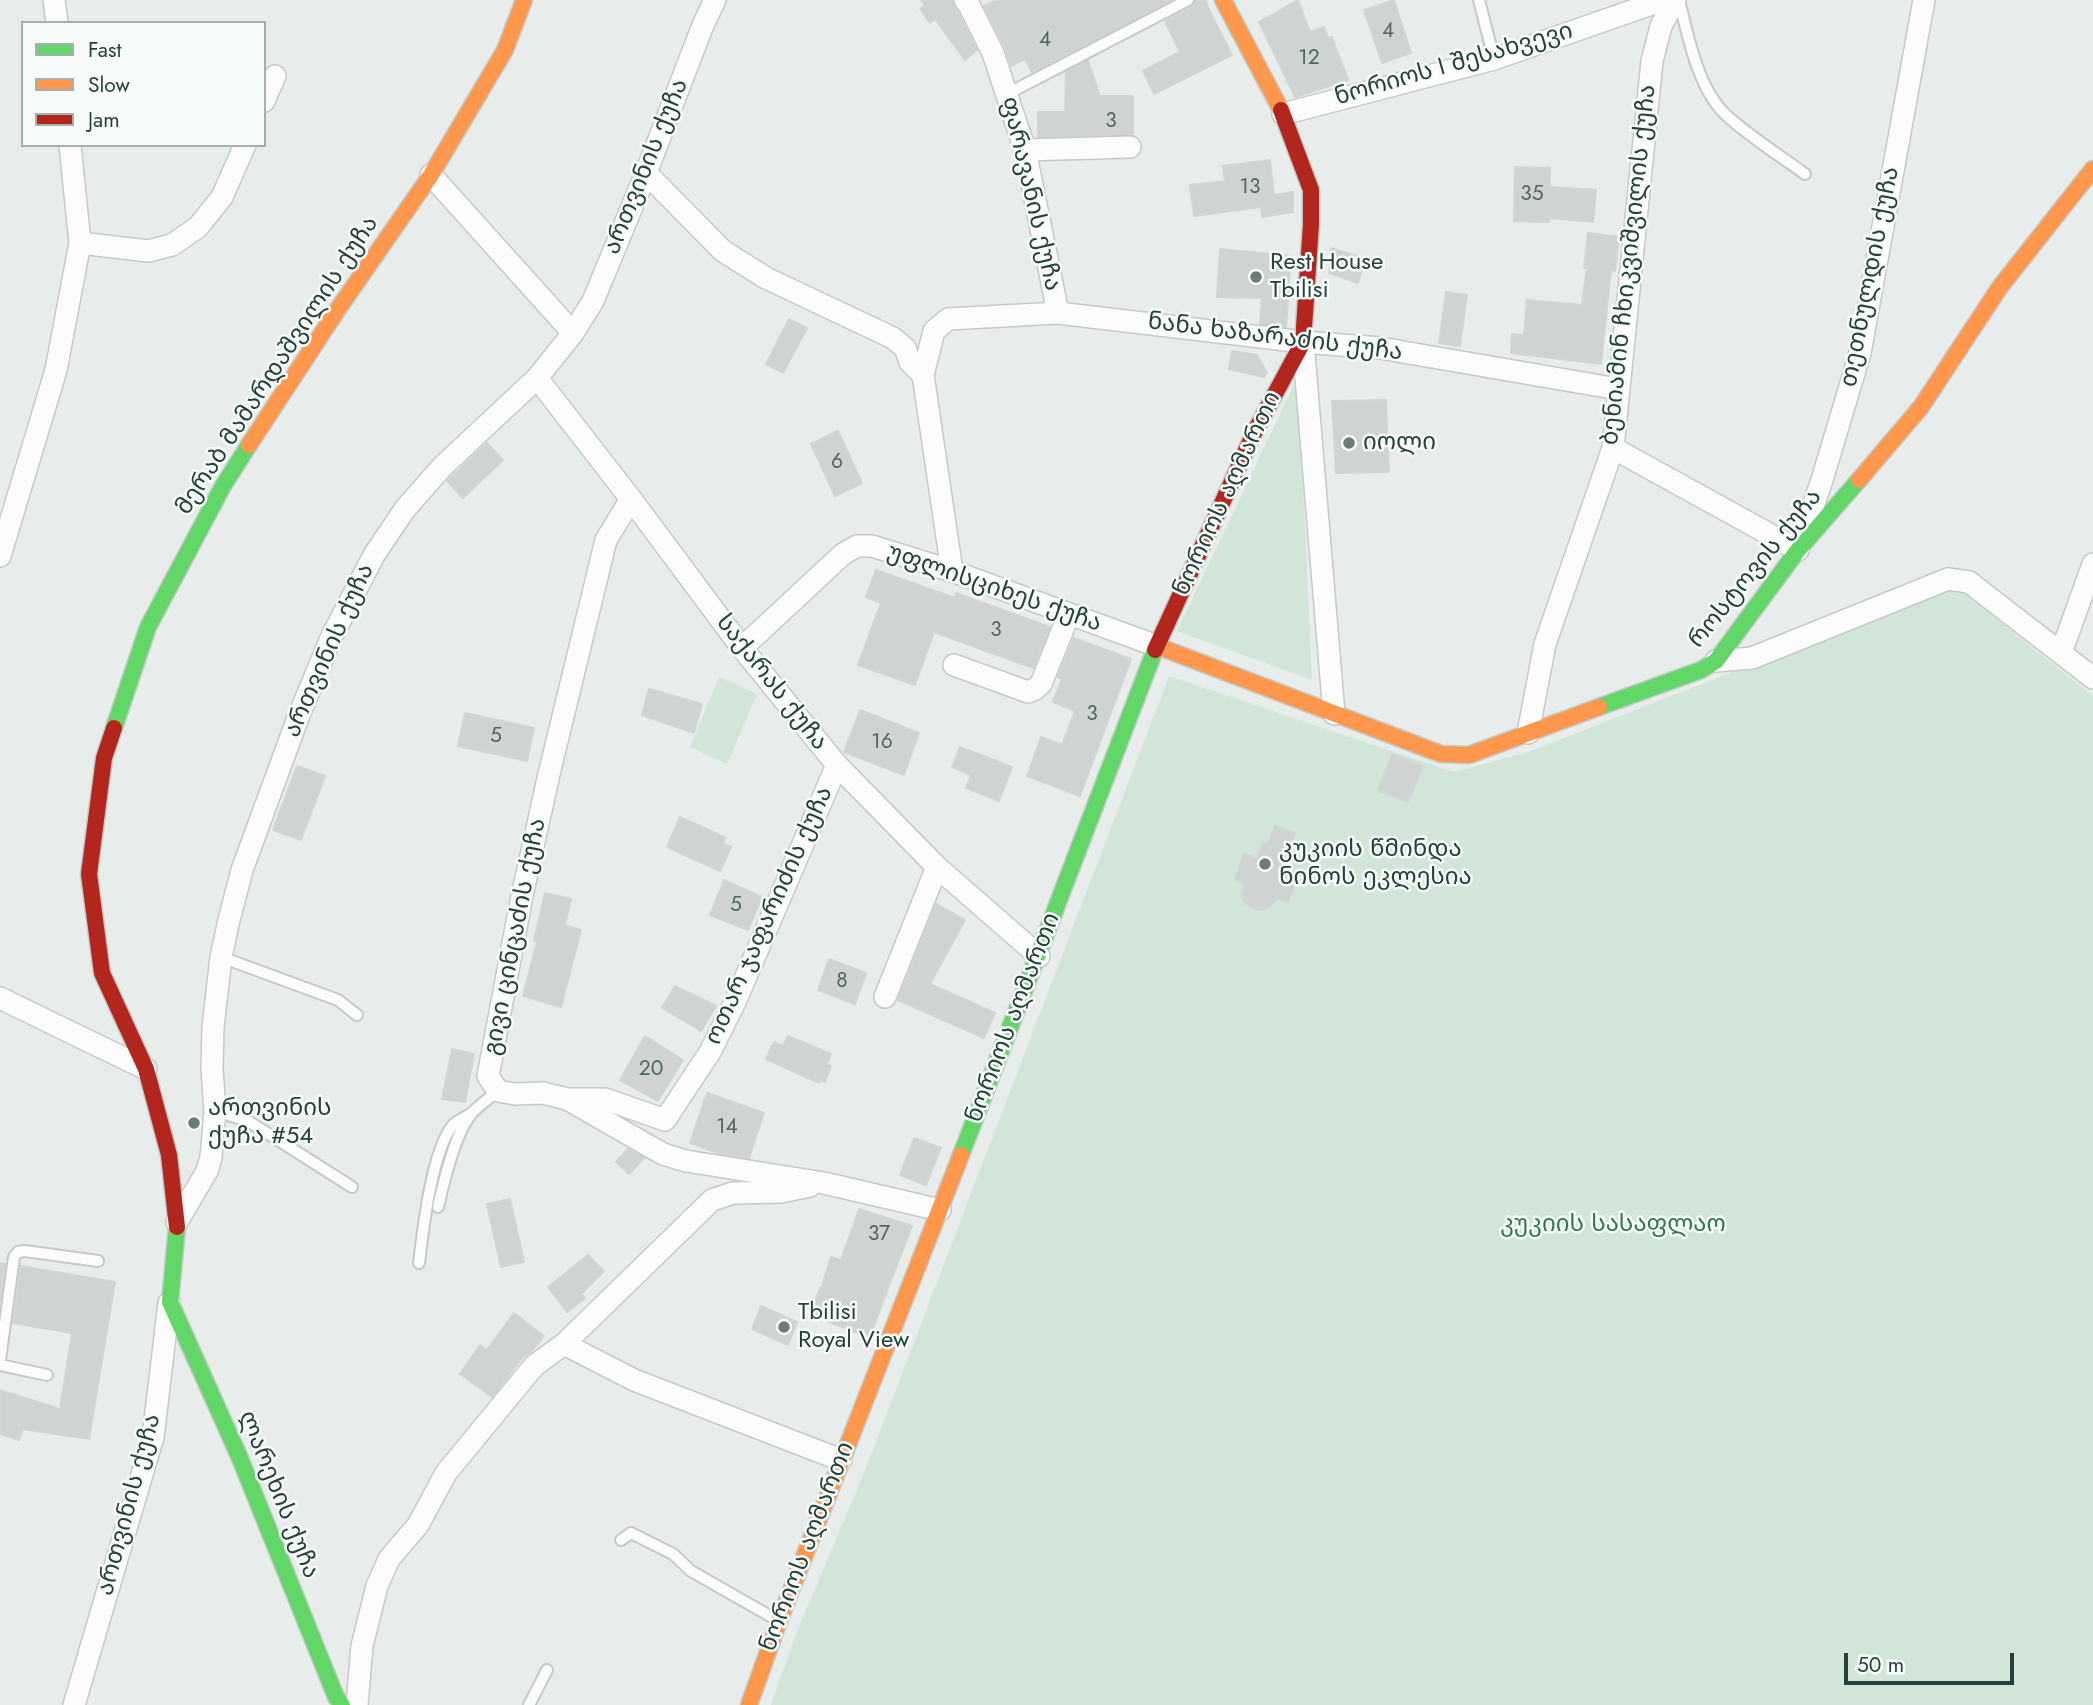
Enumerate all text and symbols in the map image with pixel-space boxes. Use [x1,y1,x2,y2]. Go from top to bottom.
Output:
street label: ნორიოს I შესახვევი [1332,17,1576,113]
house number: 4 [1382,19,1394,45]
legend [21,21,266,147]
house number: 4 [1039,28,1051,54]
text: Fast [88,35,121,65]
house number: 12 [1298,46,1320,72]
text: Slow [88,70,130,100]
street label: ართვინის ქუჩა [599,75,695,259]
street label: ბენიამინ ჩხიკვიშვილის ქუჩა [1597,83,1663,447]
street label: ფარავანის ქუჩა [994,94,1066,294]
text: Jam [88,105,120,135]
house number: 3 [1105,109,1117,135]
street label: თეთნულდის ქუჩა [1836,164,1906,390]
house number: 13 [1240,175,1260,201]
house number: 35 [1520,182,1544,208]
street label: მერაბ მამარდაშვილის ქუჩა [170,211,386,521]
place label: Rest House Tbilisi [1270,249,1383,305]
marker: Rest House Tbilisi [1248,269,1264,285]
street label: ნანა ხაზარაძის ქუჩა [1146,308,1404,368]
street label: ნორიოს აღმართი [1168,387,1288,601]
place label: იოლი [1363,429,1436,457]
marker: იოლი [1341,435,1357,451]
house number: 6 [831,450,843,476]
street label: როსტოვის ქუჩა [1683,484,1829,654]
street label: უფლისციხეს ქუჩა [883,539,1105,639]
street label: ართვინის ქუჩა [279,560,381,742]
street label: საქარას ქუჩა [709,609,833,757]
house number: 3 [990,618,1002,644]
house number: 3 [1086,702,1098,728]
house number: 5 [490,724,502,750]
house number: 16 [871,730,893,756]
street label: ოთარ ჯაფარიძის ქუჩა [700,783,840,1049]
street label: გივი ცინცაძის ქუჩა [479,816,553,1058]
place label: კუკიის წმინდა ნინოს ეკლესია [1279,836,1472,892]
marker: კუკიის წმინდა ნინოს ეკლესია [1257,856,1273,872]
house number: 5 [730,893,742,919]
street label: ნორიოს აღმართი [961,909,1067,1127]
house number: 8 [836,969,848,995]
house number: 20 [639,1057,663,1083]
place label: ართვინის ქუჩა #54 [208,1095,332,1151]
marker: ართვინის ქუჩა #54 [186,1115,202,1131]
house number: 14 [716,1115,738,1141]
park label: კუკიის სასაფლაო [1500,1211,1726,1239]
house number: 37 [868,1222,890,1248]
place label: Tbilisi Royal View [798,1299,909,1355]
marker: Tbilisi Royal View [776,1319,792,1335]
street label: ლარეხის ქუჩა [231,1407,325,1583]
street label: ართვინის ქუჩა [92,1411,168,1599]
street label: ნორიოს აღმართი [755,1438,861,1656]
scale bar [1848,1638,2018,1682]
text: 50 m [1857,1650,1904,1680]

